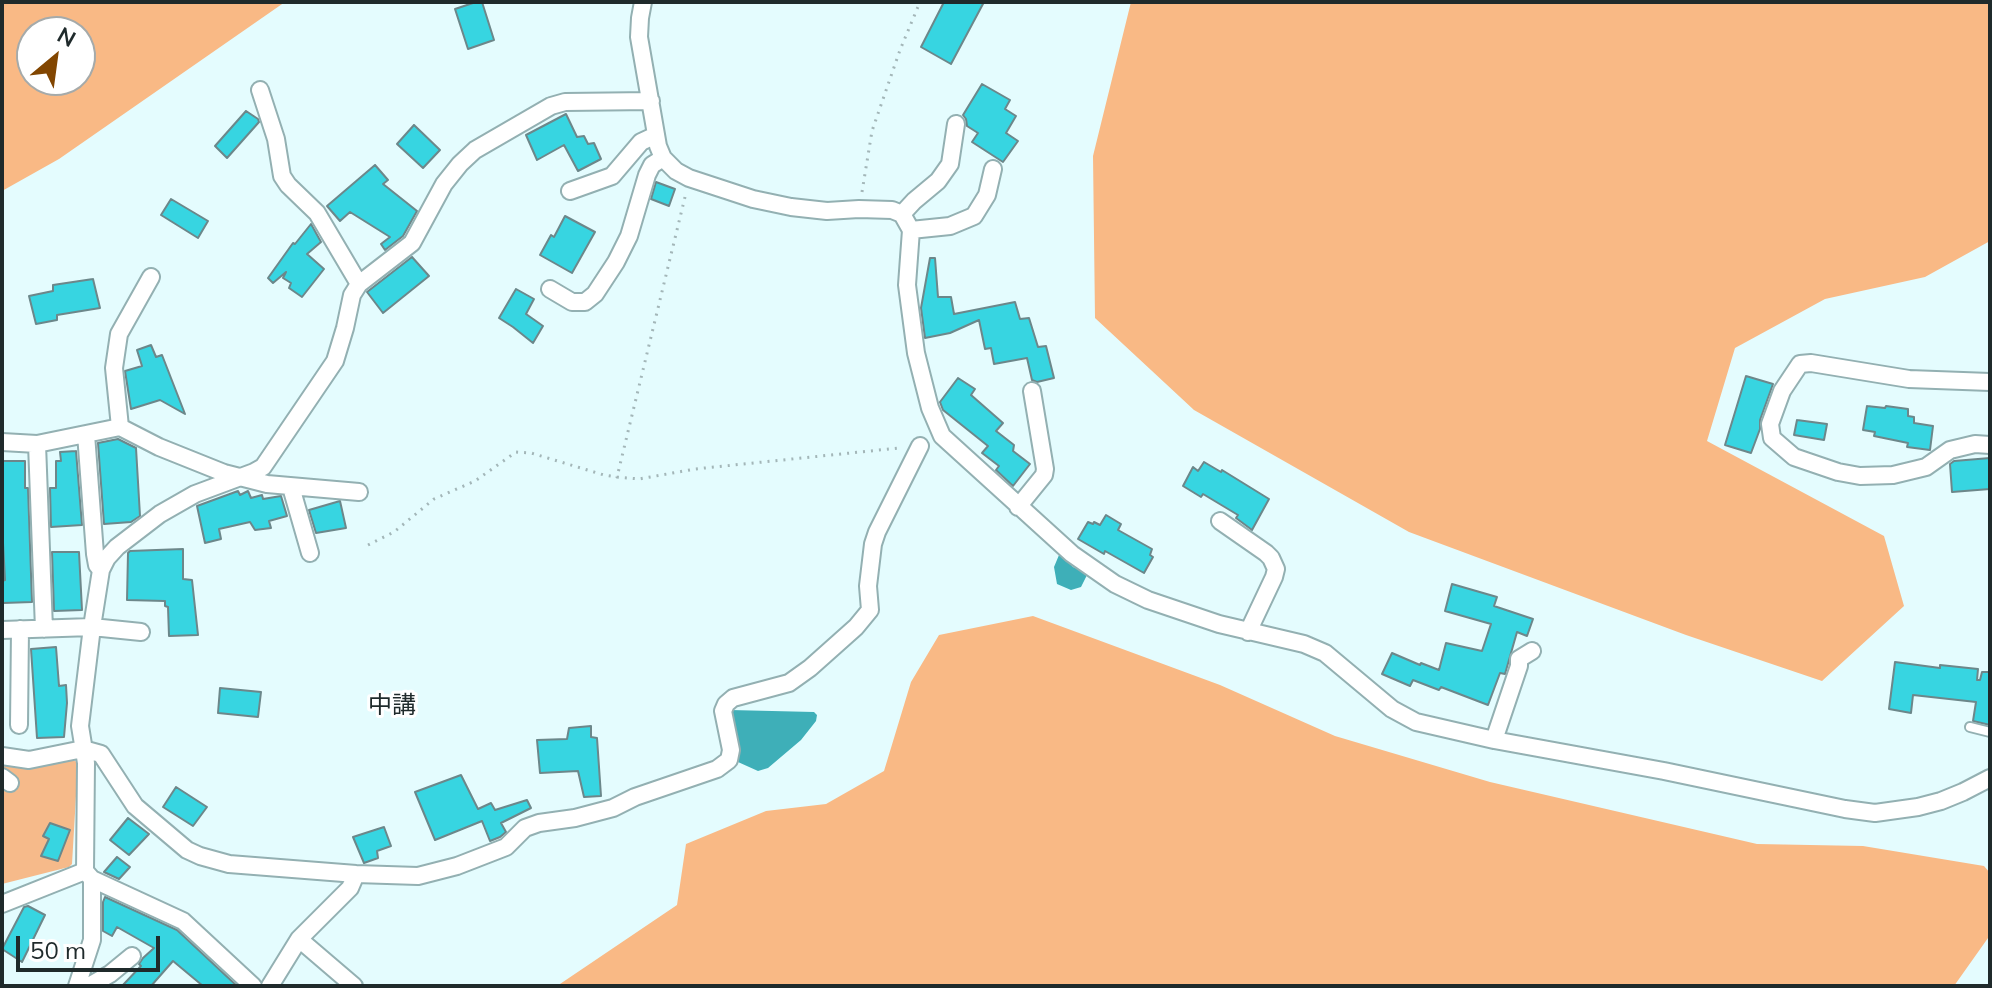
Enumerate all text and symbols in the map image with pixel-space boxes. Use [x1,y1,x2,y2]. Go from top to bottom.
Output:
north arrow [16,16,96,96]
text: N [53,20,81,53]
district label: 中講 [368,692,416,720]
scale bar [20,920,164,970]
text: 50 m [30,935,86,965]

